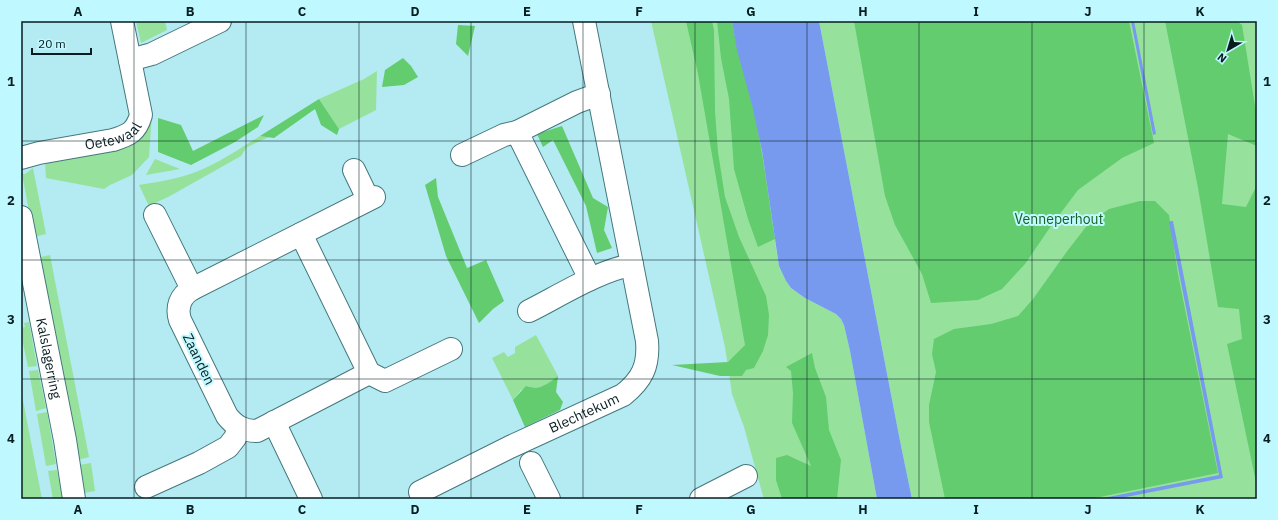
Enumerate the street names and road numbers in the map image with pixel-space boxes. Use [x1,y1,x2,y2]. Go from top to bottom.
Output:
street label: Oetewaal [83,119,146,154]
street label: Kalslagerring [32,316,66,401]
street label: Zaanden [179,330,219,388]
street label: Blechtekum [546,389,622,437]

